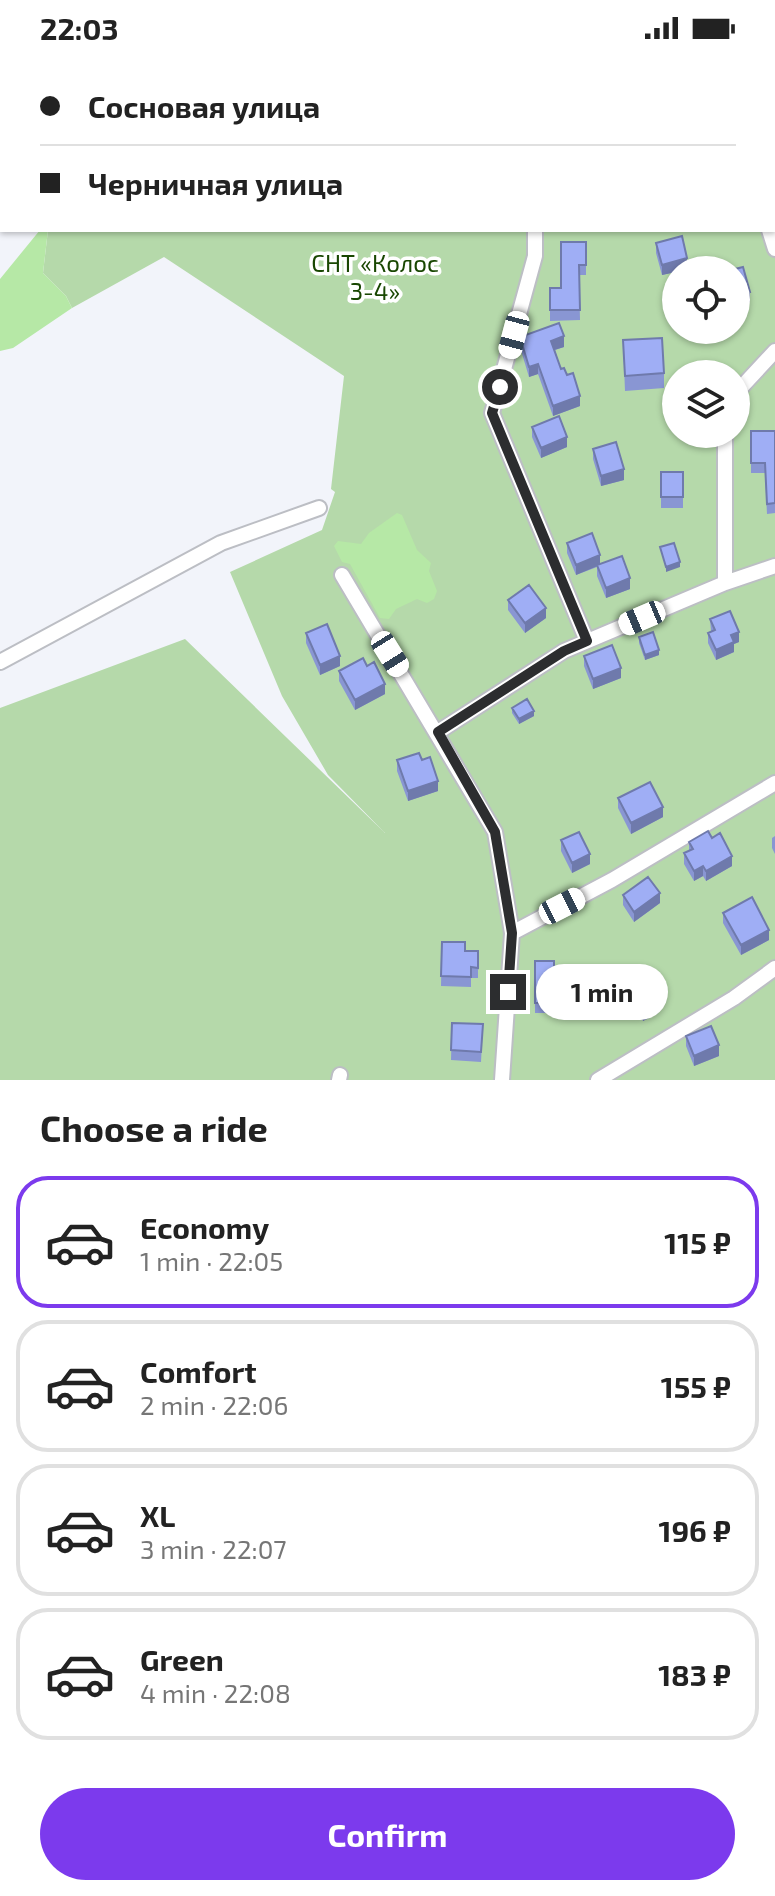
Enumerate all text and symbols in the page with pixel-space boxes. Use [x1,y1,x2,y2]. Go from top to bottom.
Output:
text: 22:03 [40,10,119,46]
text: Сосновая улица [88,88,320,124]
text: Черничная улица [88,165,343,201]
park label: СНТ «Колос 3-4» [311,248,439,305]
map controls [662,256,750,448]
button: locate [662,256,750,344]
car [496,309,532,361]
button: layers [662,360,750,448]
route start [482,369,518,405]
car [615,598,669,638]
car [367,627,413,681]
car [535,884,589,928]
callout: 1 min [536,964,668,1020]
route end [490,974,526,1010]
text: 1 min [571,976,633,1007]
text: Choose a ride [40,1106,268,1149]
icon: car [44,1206,116,1278]
text: Economy [140,1209,269,1245]
text: 115 ₽ [664,1224,731,1260]
text: 1 min · 22:05 [140,1245,283,1276]
icon: car [44,1350,116,1422]
text: Comfort [140,1353,257,1389]
text: 155 ₽ [661,1368,731,1404]
text: 2 min · 22:06 [140,1389,288,1420]
icon: car [44,1494,116,1566]
text: XL [140,1497,175,1533]
text: 196 ₽ [658,1512,731,1548]
text: 3 min · 22:07 [140,1533,287,1564]
icon: car [44,1638,116,1710]
text: Green [140,1641,224,1677]
text: 183 ₽ [658,1656,731,1692]
text: 4 min · 22:08 [140,1677,291,1708]
button: Confirm [40,1788,735,1880]

